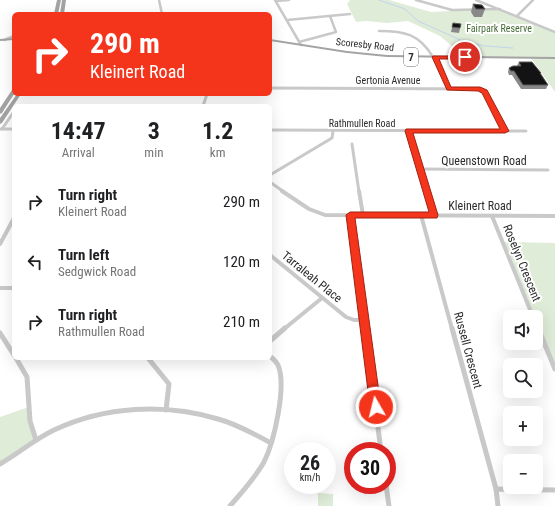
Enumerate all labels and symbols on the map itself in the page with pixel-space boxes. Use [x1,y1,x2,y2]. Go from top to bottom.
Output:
park label: Fairpark Reserve [466,23,532,34]
street label: Scoresby Road [335,36,395,53]
pin [448,40,482,74]
road number: 7 [404,48,418,66]
street label: Gertonia Avenue [356,75,421,86]
street label: Rathmullen Road [329,118,395,129]
street label: Queenstown Road [441,154,527,168]
street label: Kleinert Road [448,199,512,213]
street label: Roselyn Crescent [500,222,544,304]
street label: Tarraleah Place [279,249,345,306]
street label: Russell Crescent [451,310,485,390]
position arrow [355,386,397,428]
speed limit sign: 30 [344,442,396,494]

